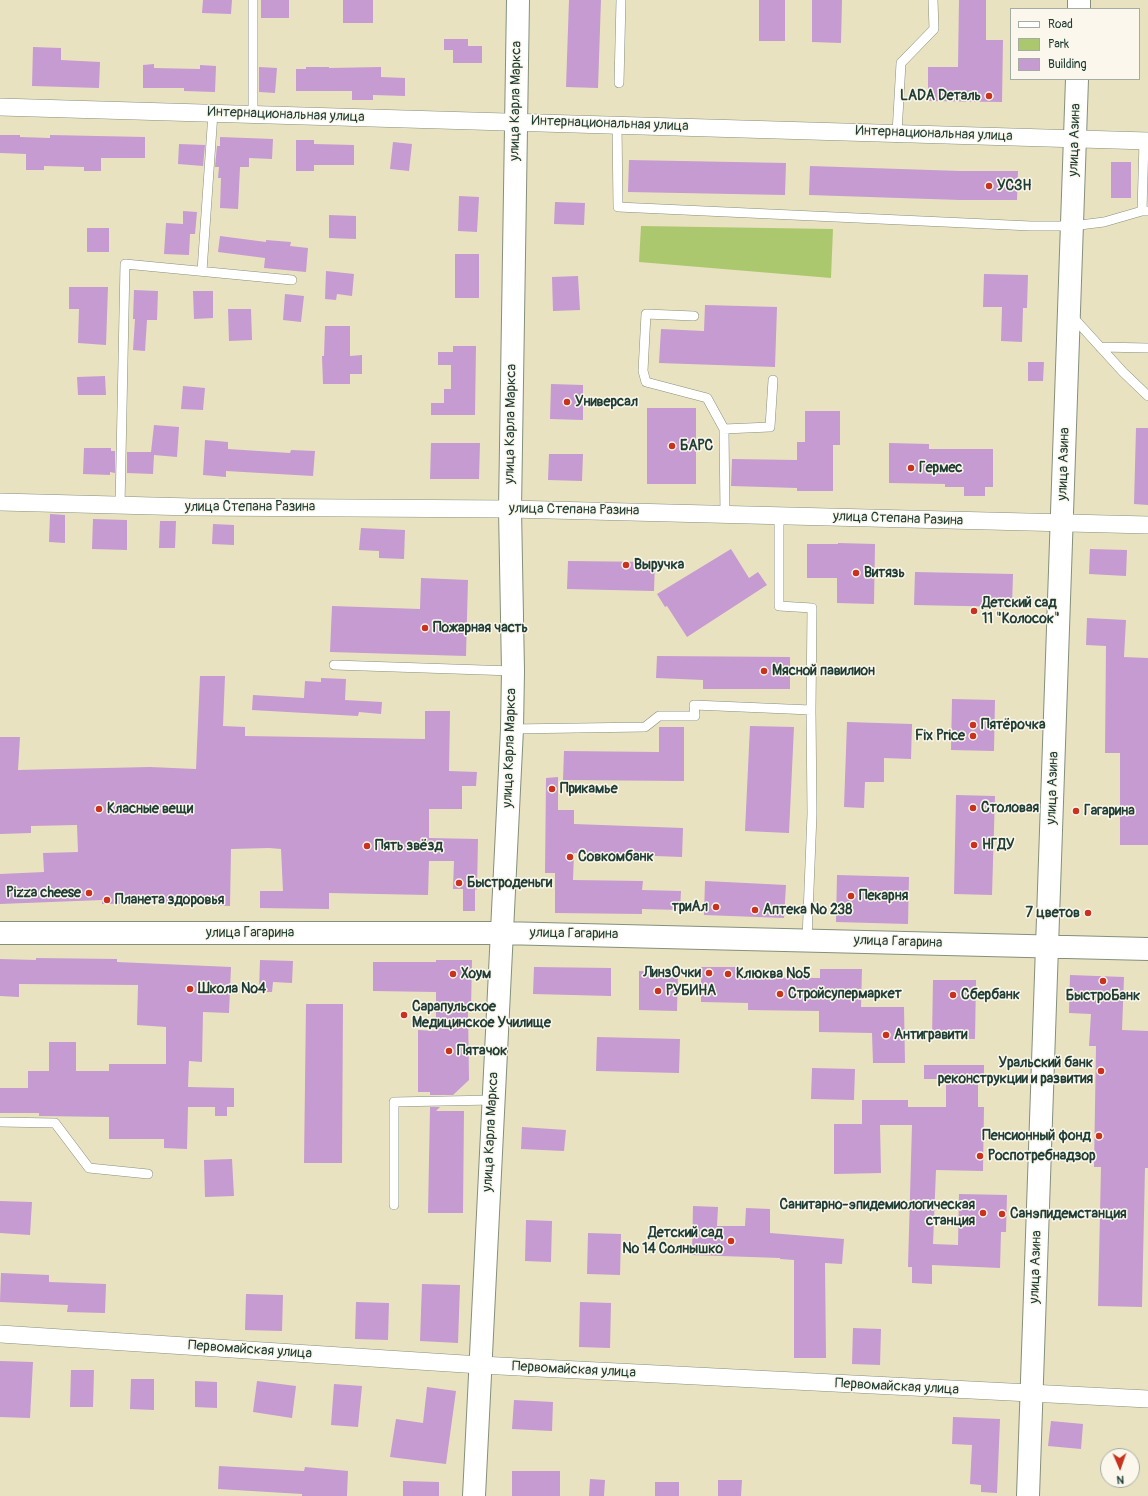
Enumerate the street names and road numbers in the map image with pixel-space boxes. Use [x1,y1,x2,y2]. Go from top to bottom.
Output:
street label: улица Карла Маркса [507,41,525,161]
street label: улица Азина [1065,103,1085,177]
street label: Интернациональная улица [207,104,365,126]
street label: Интернациональная улица [531,113,689,135]
street label: Интернациональная улица [855,123,1013,145]
street label: улица Карла Маркса [502,364,520,484]
street label: улица Азина [1054,427,1074,501]
street label: улица Степана Разина [185,499,315,515]
street label: улица Степана Разина [509,500,639,520]
street label: улица Степана Разина [832,508,964,530]
street label: улица Карла Маркса [500,688,520,808]
street label: улица Азина [1043,751,1063,825]
street label: улица Гагарина [206,925,294,941]
street label: улица Гагарина [529,925,619,943]
street label: улица Гагарина [853,932,943,952]
street label: улица Карла Маркса [479,1072,503,1192]
street label: улица Азина [1026,1230,1046,1304]
street label: Первомайская улица [188,1337,312,1363]
street label: Первомайская улица [512,1358,636,1382]
street label: Первомайская улица [835,1375,959,1399]

